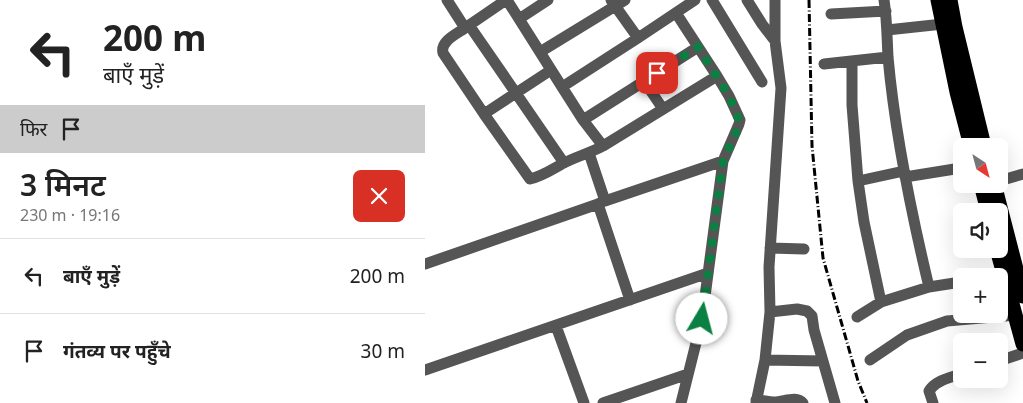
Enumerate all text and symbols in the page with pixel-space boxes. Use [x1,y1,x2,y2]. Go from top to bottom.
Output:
text: 200 m [103,14,206,61]
icon: left [20,20,85,85]
pin [636,52,678,94]
text: बाएँ मुड़ें [103,59,164,89]
icon: arrive [643,59,671,87]
icon: arrive [57,115,85,143]
text: फिर [20,116,47,142]
north arrow [953,138,1007,192]
map controls [953,138,1008,388]
text: 3 मिनट [20,164,106,205]
button: close [353,170,405,222]
button: sound [953,203,1008,258]
text: 230 m · 19:16 [20,204,120,226]
icon: left [20,262,48,290]
text: बाएँ मुड़ें [63,263,120,289]
text: 200 m [350,263,405,289]
button: + [953,268,1008,323]
position arrow [675,292,727,344]
button: − [953,333,1008,388]
icon: arrive [20,337,48,365]
text: गंतव्य पर पहुँचे [63,338,171,364]
text: 30 m [361,338,405,364]

